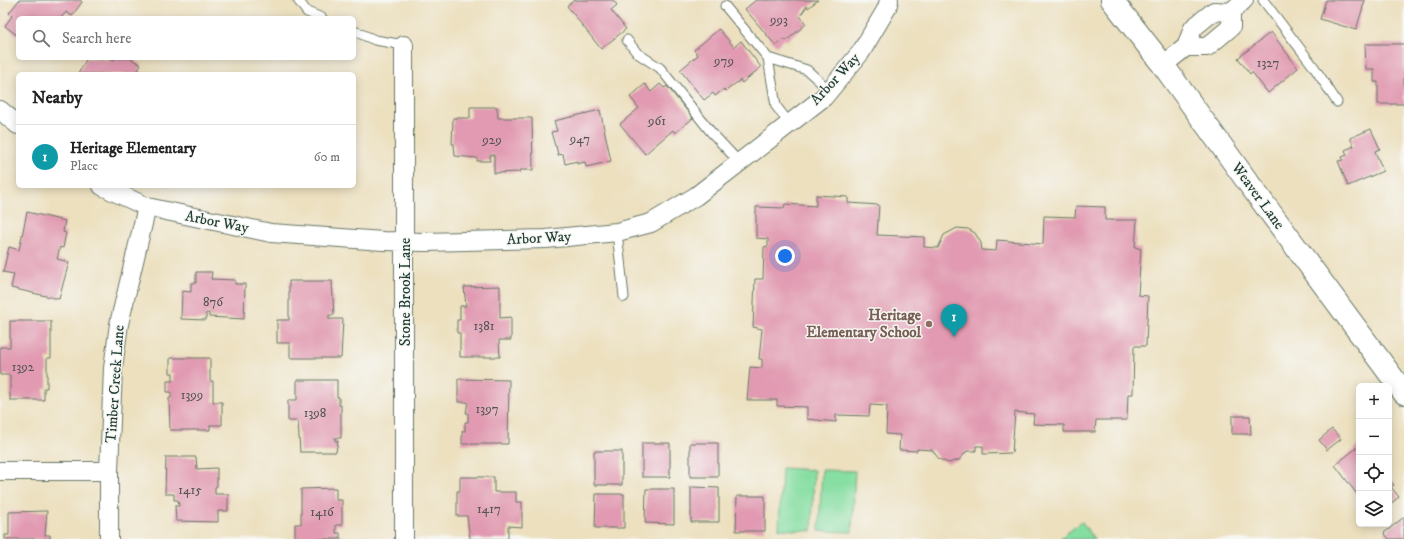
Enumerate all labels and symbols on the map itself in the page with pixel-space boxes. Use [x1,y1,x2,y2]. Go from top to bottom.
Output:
house number: 993 [769,12,788,28]
street label: Arbor Way [806,48,865,109]
house number: 979 [713,53,734,69]
house number: 1327 [1257,55,1279,71]
house number: 961 [647,113,666,129]
house number: 947 [569,131,590,147]
house number: 929 [481,132,502,148]
street label: Weaver Lane [1227,158,1289,233]
street label: Arbor Way [184,207,251,238]
street label: Arbor Way [506,227,573,249]
street label: Stone Brook Lane [396,238,415,346]
your location [775,246,795,266]
house number: 876 [203,294,224,310]
pin: 1 [941,304,967,337]
place label: Heritage Elementary School [806,306,922,342]
house number: 1381 [474,318,495,334]
marker: Heritage Elementary School [924,319,934,329]
street label: Timber Creek Lane [101,324,129,444]
house number: 1392 [12,359,35,375]
house number: 1399 [181,387,203,403]
house number: 1397 [476,401,499,417]
house number: 1398 [304,405,326,421]
house number: 1415 [178,482,202,498]
house number: 1417 [477,501,501,517]
house number: 1416 [310,504,335,520]

